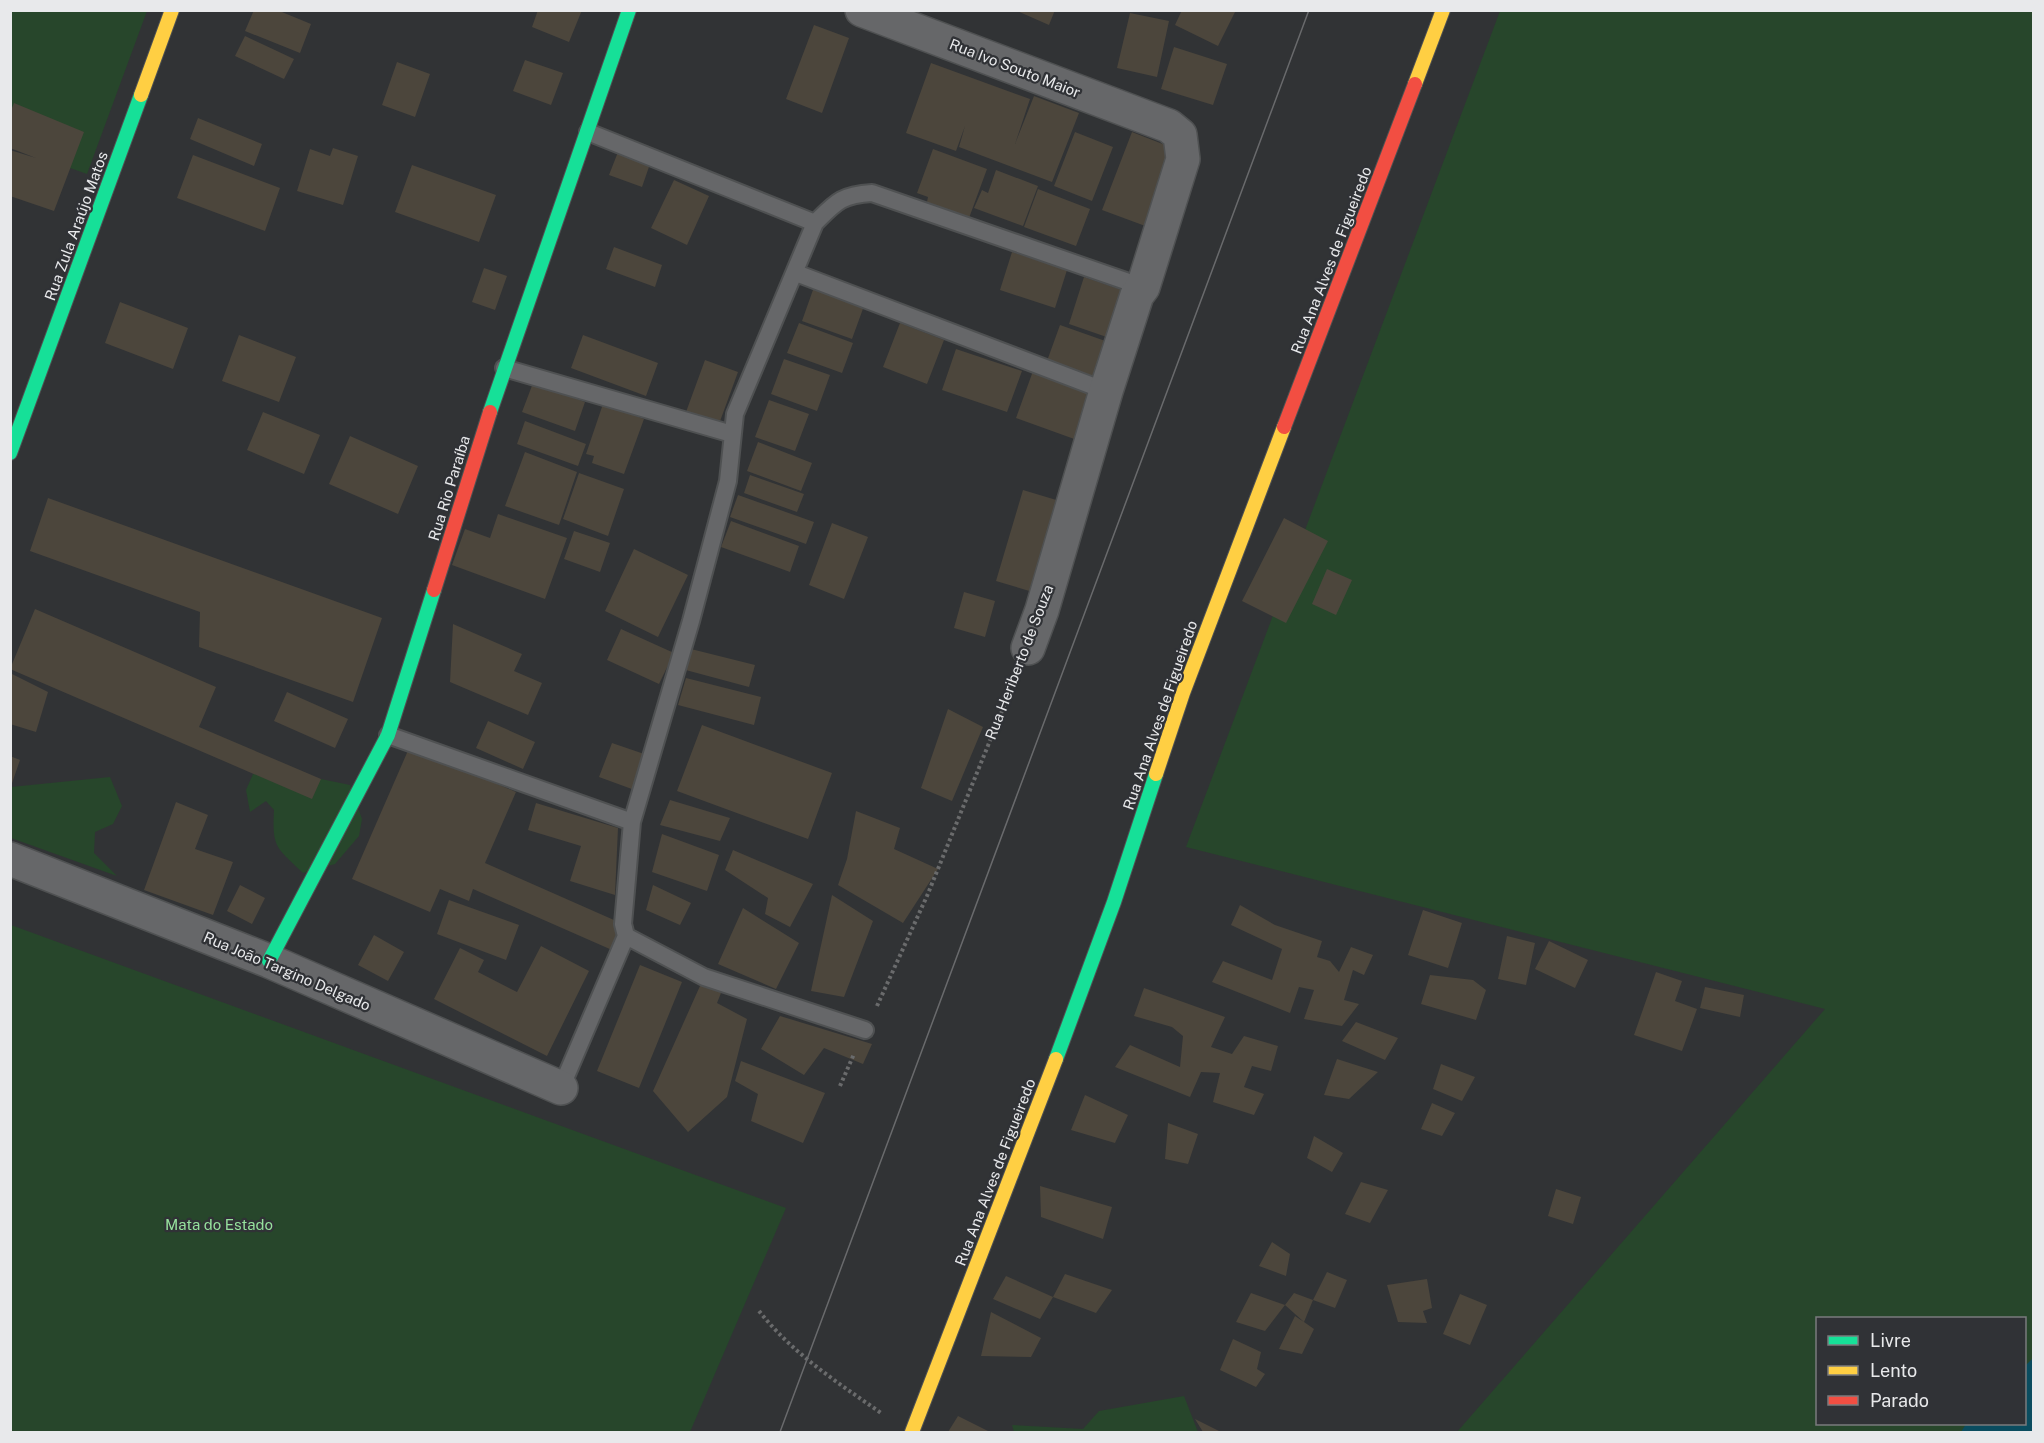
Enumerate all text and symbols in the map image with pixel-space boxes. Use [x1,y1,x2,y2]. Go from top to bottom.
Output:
street label: Rua Ivo Souto Maior [947,35,1083,101]
street label: Rua Zula Araújo Matos [41,149,111,303]
street label: Rua Ana Alves de Figueiredo [1287,164,1375,356]
street label: Rua Rio Paraíba [425,433,473,543]
street label: Rua Heriberto de Souza [982,582,1056,742]
street label: Rua Ana Alves de Figueiredo [1120,618,1200,812]
street label: Rua João Targino Delgado [201,928,373,1014]
street label: Rua Ana Alves de Figueiredo [951,1076,1039,1268]
park label: Mata do Estado [165,1216,273,1233]
legend [1816,1317,2026,1425]
text: Livre [1870,1330,1911,1351]
text: Lento [1870,1360,1917,1381]
text: Parado [1870,1390,1929,1411]

